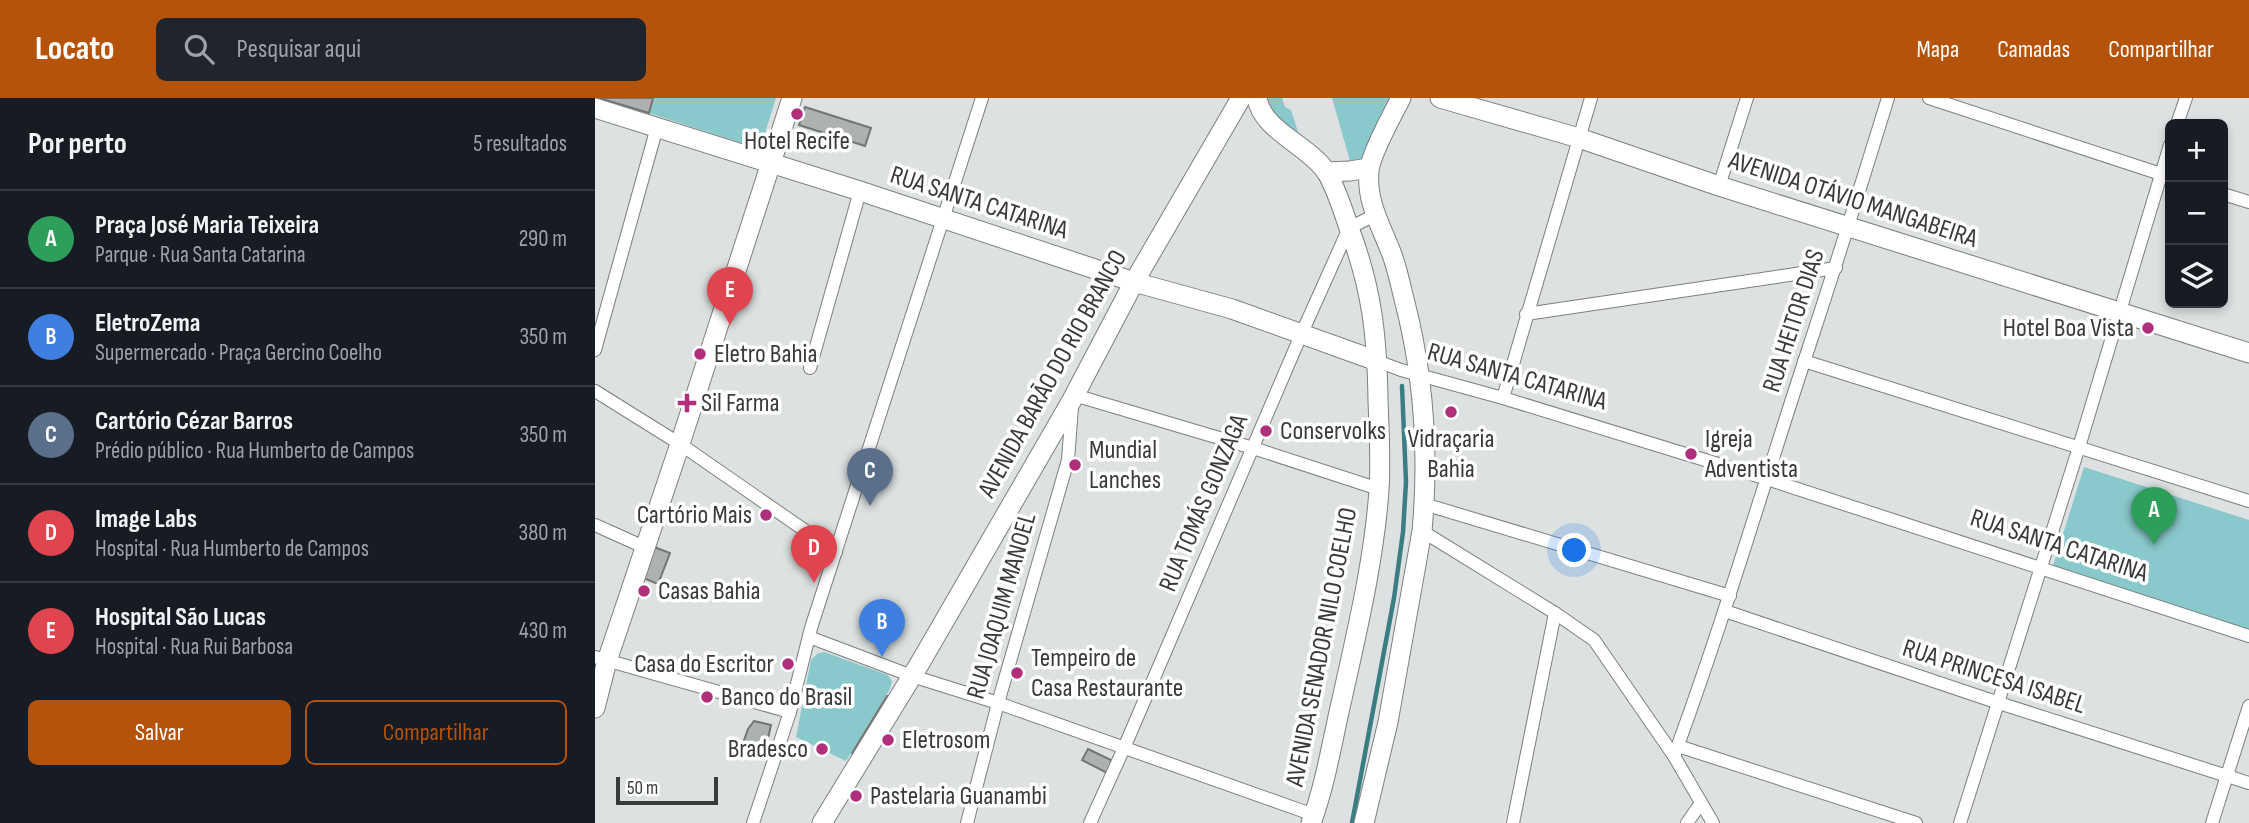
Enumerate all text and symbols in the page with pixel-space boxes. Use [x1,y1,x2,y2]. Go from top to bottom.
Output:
search box [156,18,646,81]
text: Locato [35,29,114,69]
icon: search [180,30,218,68]
text: Pesquisar aqui [236,34,361,65]
text: Mapa [1917,35,1959,64]
text: Camadas [1997,35,2070,64]
text: Compartilhar [2108,35,2214,64]
marker: Hotel Recife [789,106,805,122]
map controls [2165,119,2228,308]
button: + [2165,119,2228,182]
text: Por perto [28,126,127,162]
place label: Hotel Recife [744,126,850,157]
text: 5 resultados [473,130,567,158]
street label: AVENIDA OTÁVIO MANGABEIRA [1724,145,1982,255]
street label: RUA SANTA CATARINA [886,160,1073,247]
button: − [2165,182,2228,245]
text: Praça José Maria Teixeira [95,210,319,241]
text: A [46,225,56,253]
text: 290 m [519,225,567,253]
text: Parque · Rua Santa Catarina [95,241,306,269]
street label: AVENIDA BARÃO DO RIO BRANCO [971,245,1134,504]
button: layers [2165,245,2228,308]
street label: RUA HEITOR DIAS [1756,246,1832,396]
pin: E [707,267,753,325]
text: EletroZema [95,308,200,339]
place label: Hotel Boa Vista [2003,313,2134,344]
marker: Hotel Boa Vista [2140,320,2156,336]
text: B [46,323,56,351]
text: 350 m [519,323,567,351]
street label: RUA SANTA CATARINA [1424,337,1611,418]
text: Supermercado · Praça Gercino Coelho [95,339,382,367]
place label: Eletro Bahia [714,339,817,370]
marker: Eletro Bahia [692,346,708,362]
place label: Sil Farma [701,388,780,419]
marker: Sil Farma [679,395,695,411]
marker: Vidraçaria Bahia [1443,404,1459,420]
text: Cartório Cézar Barros [95,406,293,437]
street label: RUA TOMÁS GONZAGA [1153,409,1256,596]
place label: Conservolks [1280,416,1386,447]
text: C [45,421,57,449]
text: 350 m [519,421,567,449]
marker: Conservolks [1258,423,1274,439]
place label: Vidraçaria Bahia [1408,424,1494,485]
place label: Igreja Adventista [1704,424,1798,485]
place label: Mundial Lanches [1089,435,1161,496]
text: Prédio público · Rua Humberto de Campos [95,437,414,465]
marker: Igreja Adventista [1683,446,1699,462]
pin: C [847,448,893,506]
marker: Mundial Lanches [1067,457,1083,473]
pin: A [2131,487,2177,545]
place label: Cartório Mais [637,500,752,531]
street label: RUA SANTA CATARINA [1966,503,2153,590]
text: Image Labs [95,504,197,535]
street label: AVENIDA SENADOR NILO COELHO [1280,505,1364,790]
marker: Cartório Mais [758,507,774,523]
street label: RUA JOAQUIM MANOEL [961,509,1043,703]
text: D [45,519,57,547]
text: 380 m [519,519,567,547]
pin: D [791,525,837,583]
your location [1557,533,1591,567]
text: Hospital · Rua Humberto de Campos [95,535,369,563]
place label: Casas Bahia [658,576,761,607]
marker: Casas Bahia [636,583,652,599]
pin: B [859,599,905,657]
text: Hospital São Lucas [95,602,266,633]
text: E [46,617,56,645]
text: 430 m [519,617,567,645]
text: Hospital · Rua Rui Barbosa [95,633,293,661]
street label: RUA PRINCESA ISABEL [1899,633,2090,721]
place label: Tempeiro de Casa Restaurante [1031,643,1183,704]
place label: Casa do Escritor [634,649,775,680]
marker: Casa do Escritor [780,656,796,672]
marker: Tempeiro de Casa Restaurante [1009,665,1025,681]
place label: Banco do Brasil [721,682,852,713]
marker: Banco do Brasil [699,689,715,705]
button: Salvar [28,700,291,765]
button: Compartilhar [305,700,567,765]
place label: Eletrosom [902,725,991,756]
marker: Eletrosom [880,732,896,748]
place label: Bradesco [728,734,808,765]
marker: Bradesco [814,741,830,757]
scale bar [616,774,717,806]
text: 50 m [627,777,658,800]
place label: Pastelaria Guanambi [870,781,1047,812]
marker: Pastelaria Guanambi [848,788,864,804]

